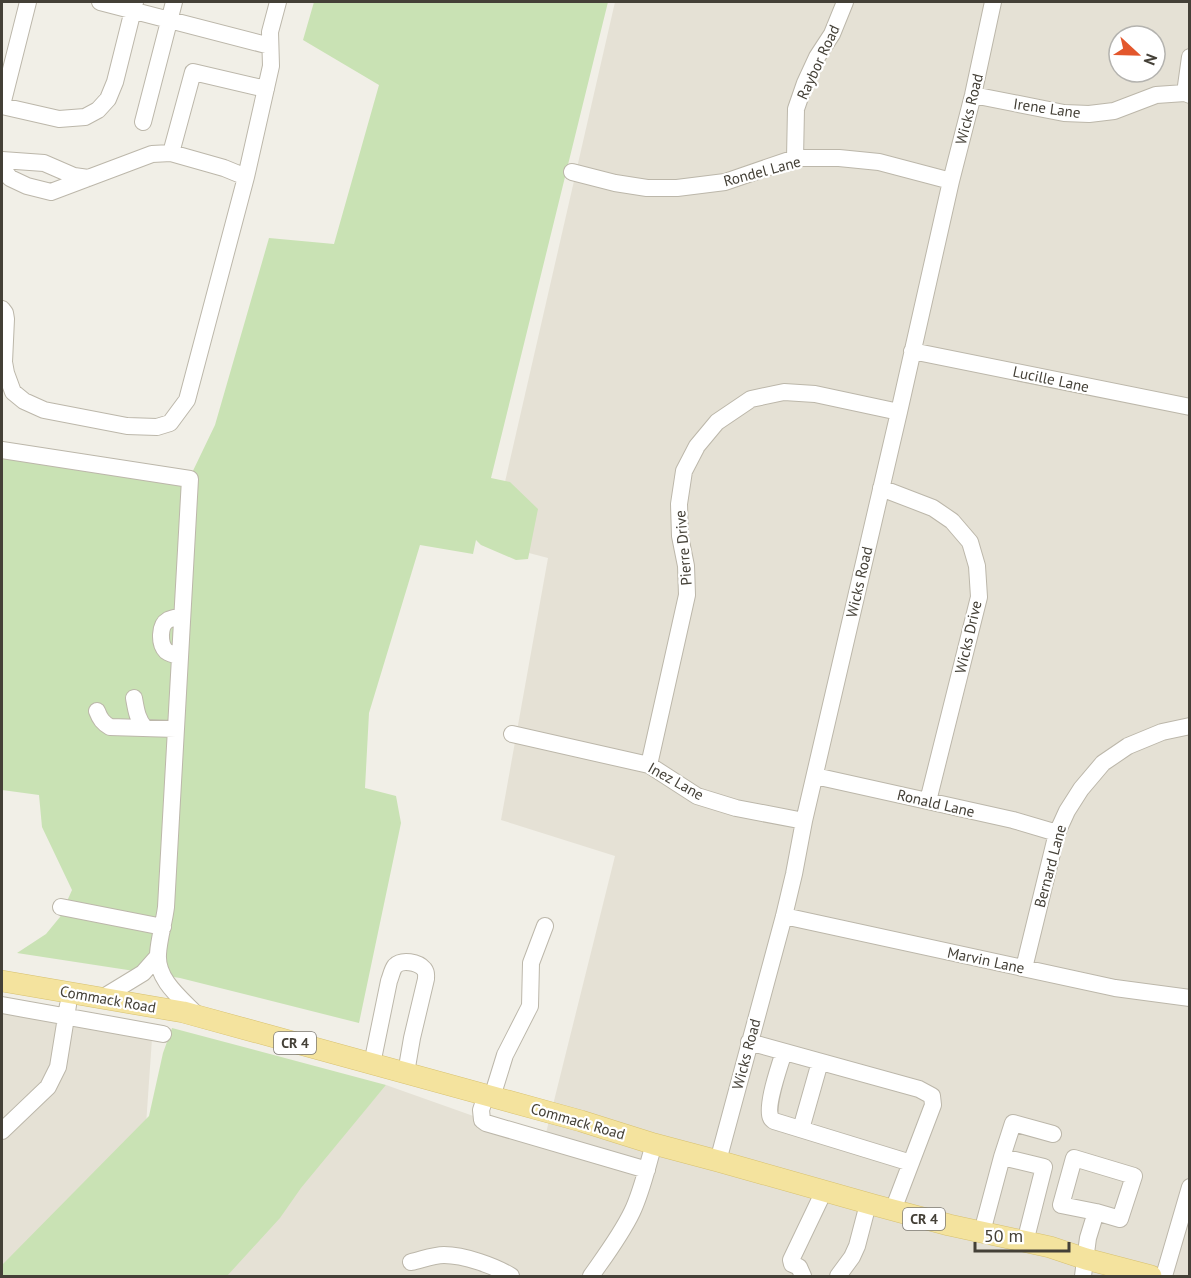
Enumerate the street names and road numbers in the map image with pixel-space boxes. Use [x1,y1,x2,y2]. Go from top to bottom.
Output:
street label: Raybor Road [792,22,844,102]
street label: Wicks Road [951,72,987,146]
street label: Irene Lane [1012,94,1082,122]
street label: Rondel Lane [721,152,803,190]
street label: Lucille Lane [1011,362,1091,396]
street label: Pierre Drive [670,510,696,586]
street label: Wicks Road [842,545,876,619]
street label: Wicks Drive [950,599,986,675]
street label: Inez Lane [645,758,707,804]
street label: Ronald Lane [895,785,977,821]
street label: Bernard Lane [1030,822,1070,910]
street label: Marvin Lane [946,943,1026,977]
street label: Commack Road [59,981,157,1017]
street label: Wicks Road [727,1017,765,1091]
road number: CR 4 [274,1032,316,1054]
street label: Commack Road [529,1098,627,1144]
road number: CR 4 [903,1208,945,1230]

